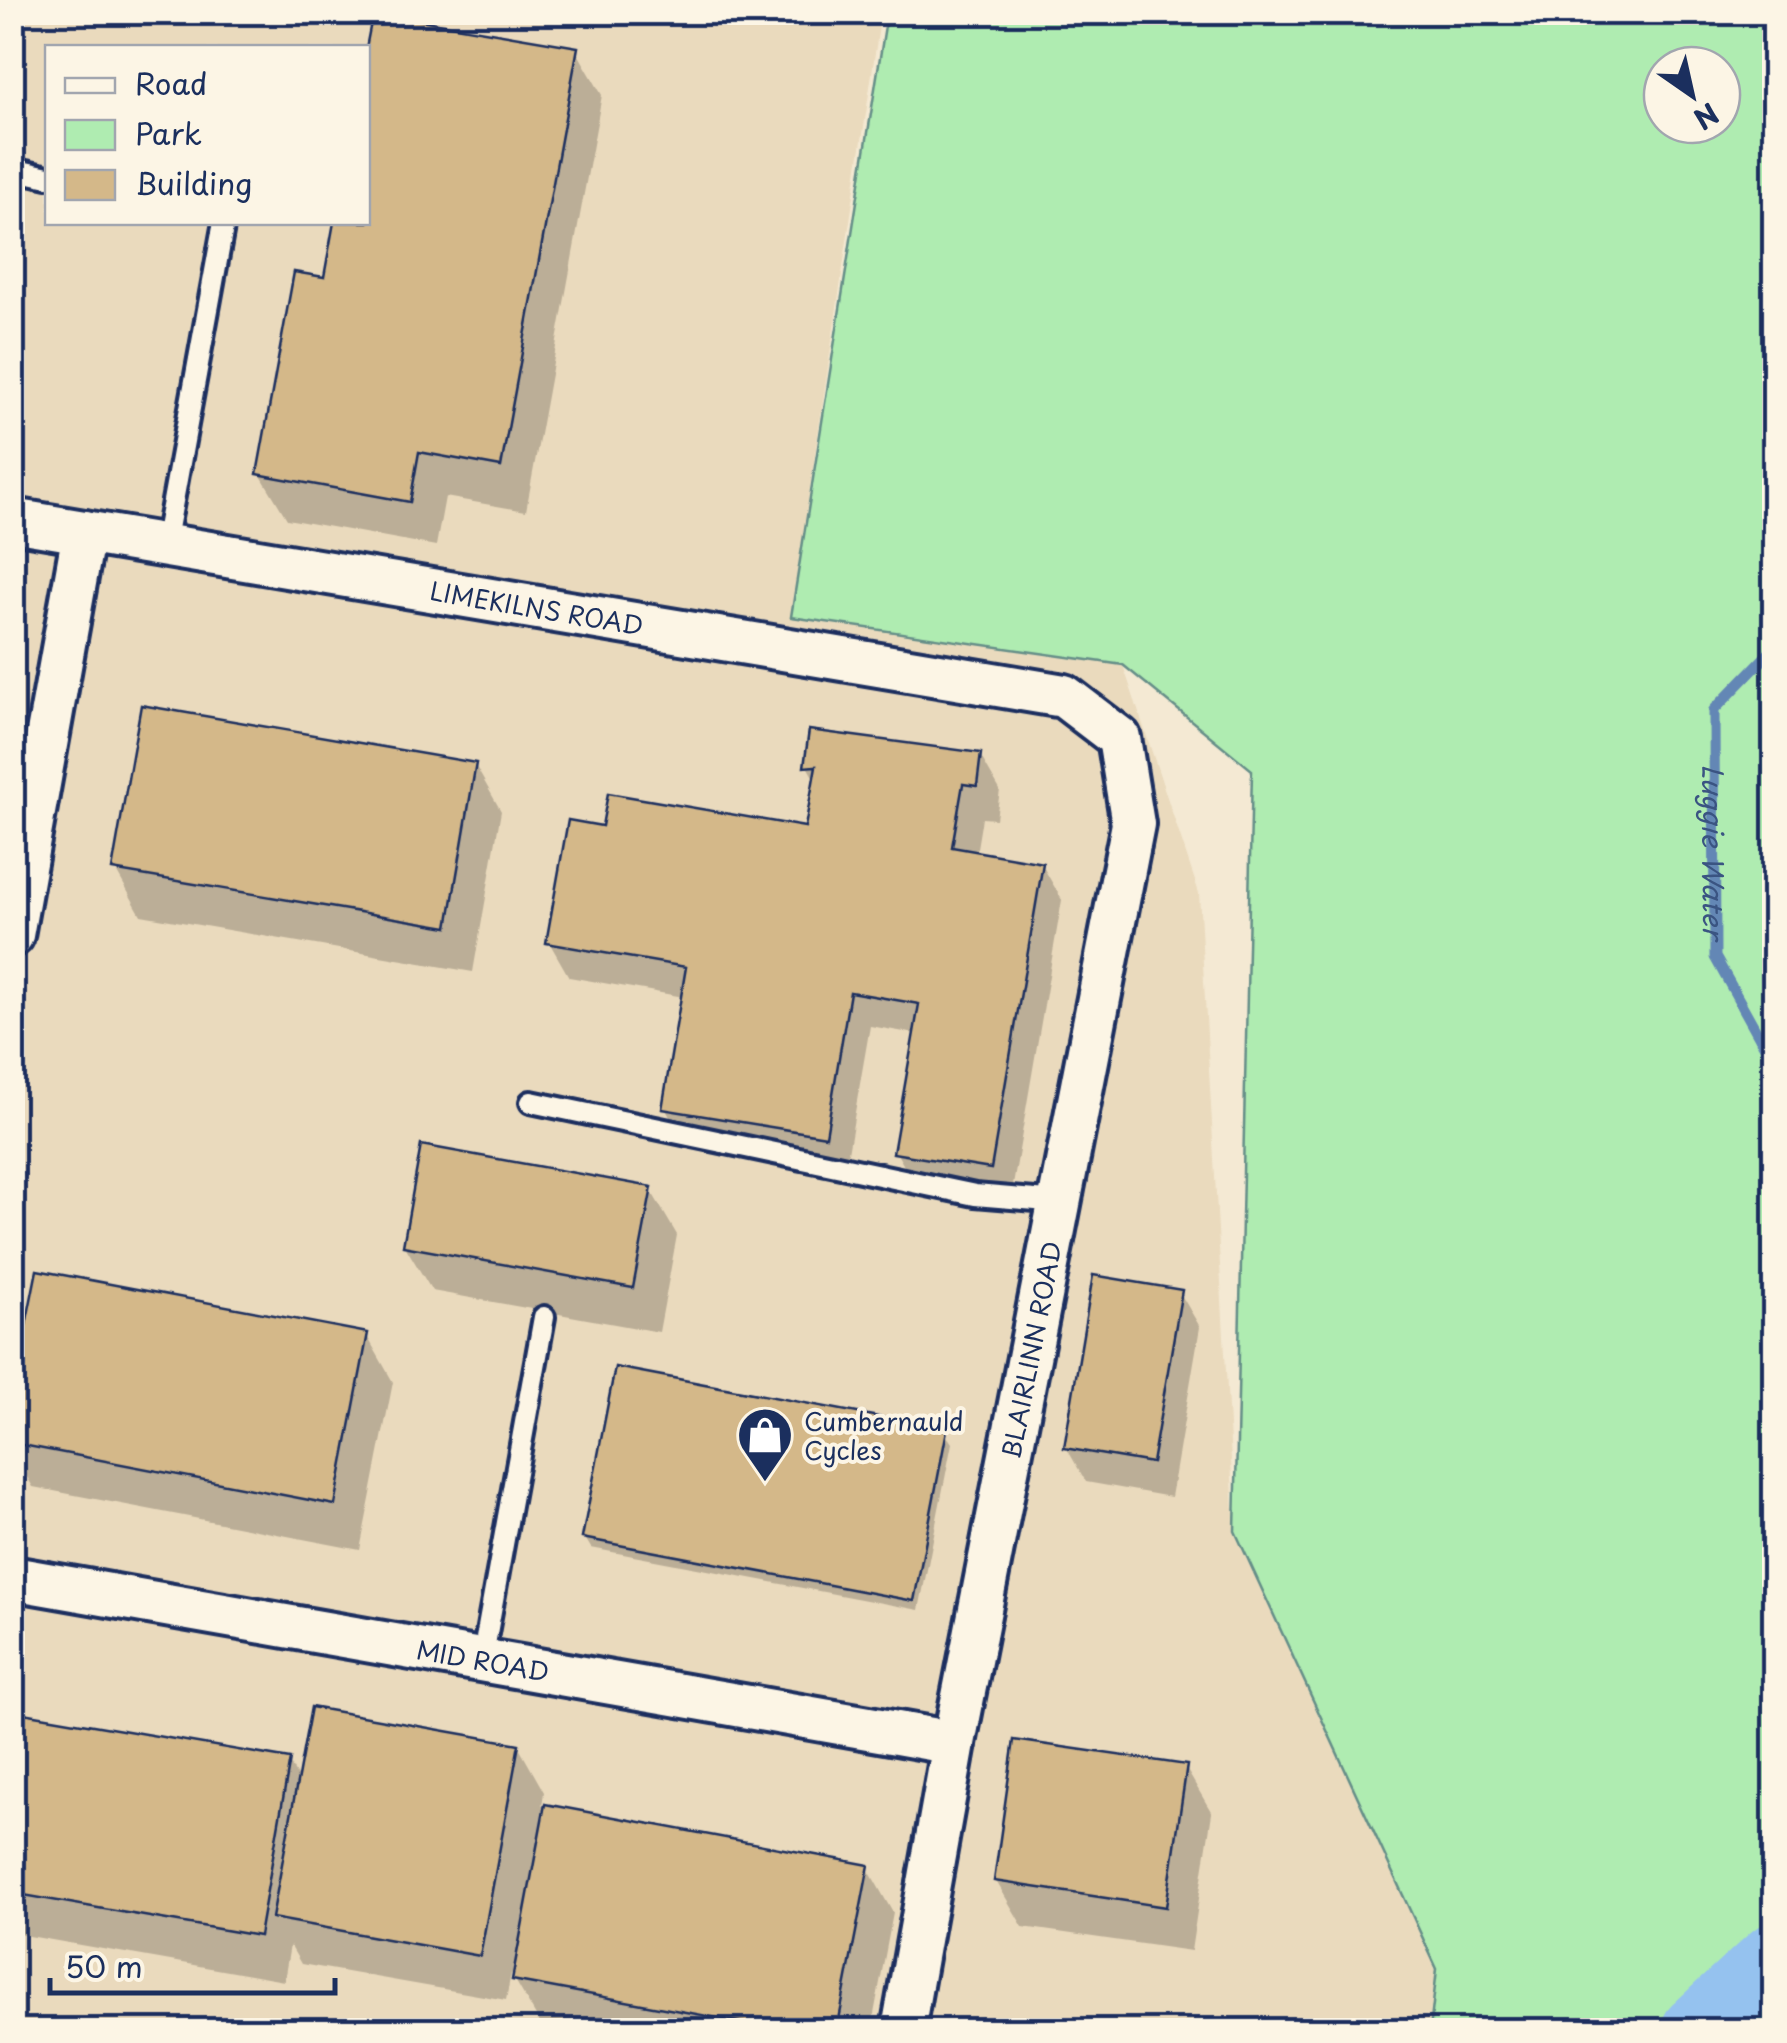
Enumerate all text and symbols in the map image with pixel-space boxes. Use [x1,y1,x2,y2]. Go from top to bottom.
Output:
legend [45,45,370,225]
north arrow [1642,45,1742,145]
text: Road [135,60,208,105]
text: N [1686,93,1728,141]
text: Park [135,110,202,155]
text: Building [135,160,252,205]
street label: LIMEKILNS ROAD [427,571,646,644]
water label: Luggie Water [1693,764,1736,943]
street label: BLAIRLINN ROAD [991,1238,1071,1462]
place label: Cumbernauld Cycles [804,1402,964,1469]
shop icon: Cumbernauld Cycles [735,1405,795,1484]
street label: MID ROAD [414,1630,552,1691]
scale bar [50,1933,335,1995]
text: 50 m [65,1943,143,1988]

